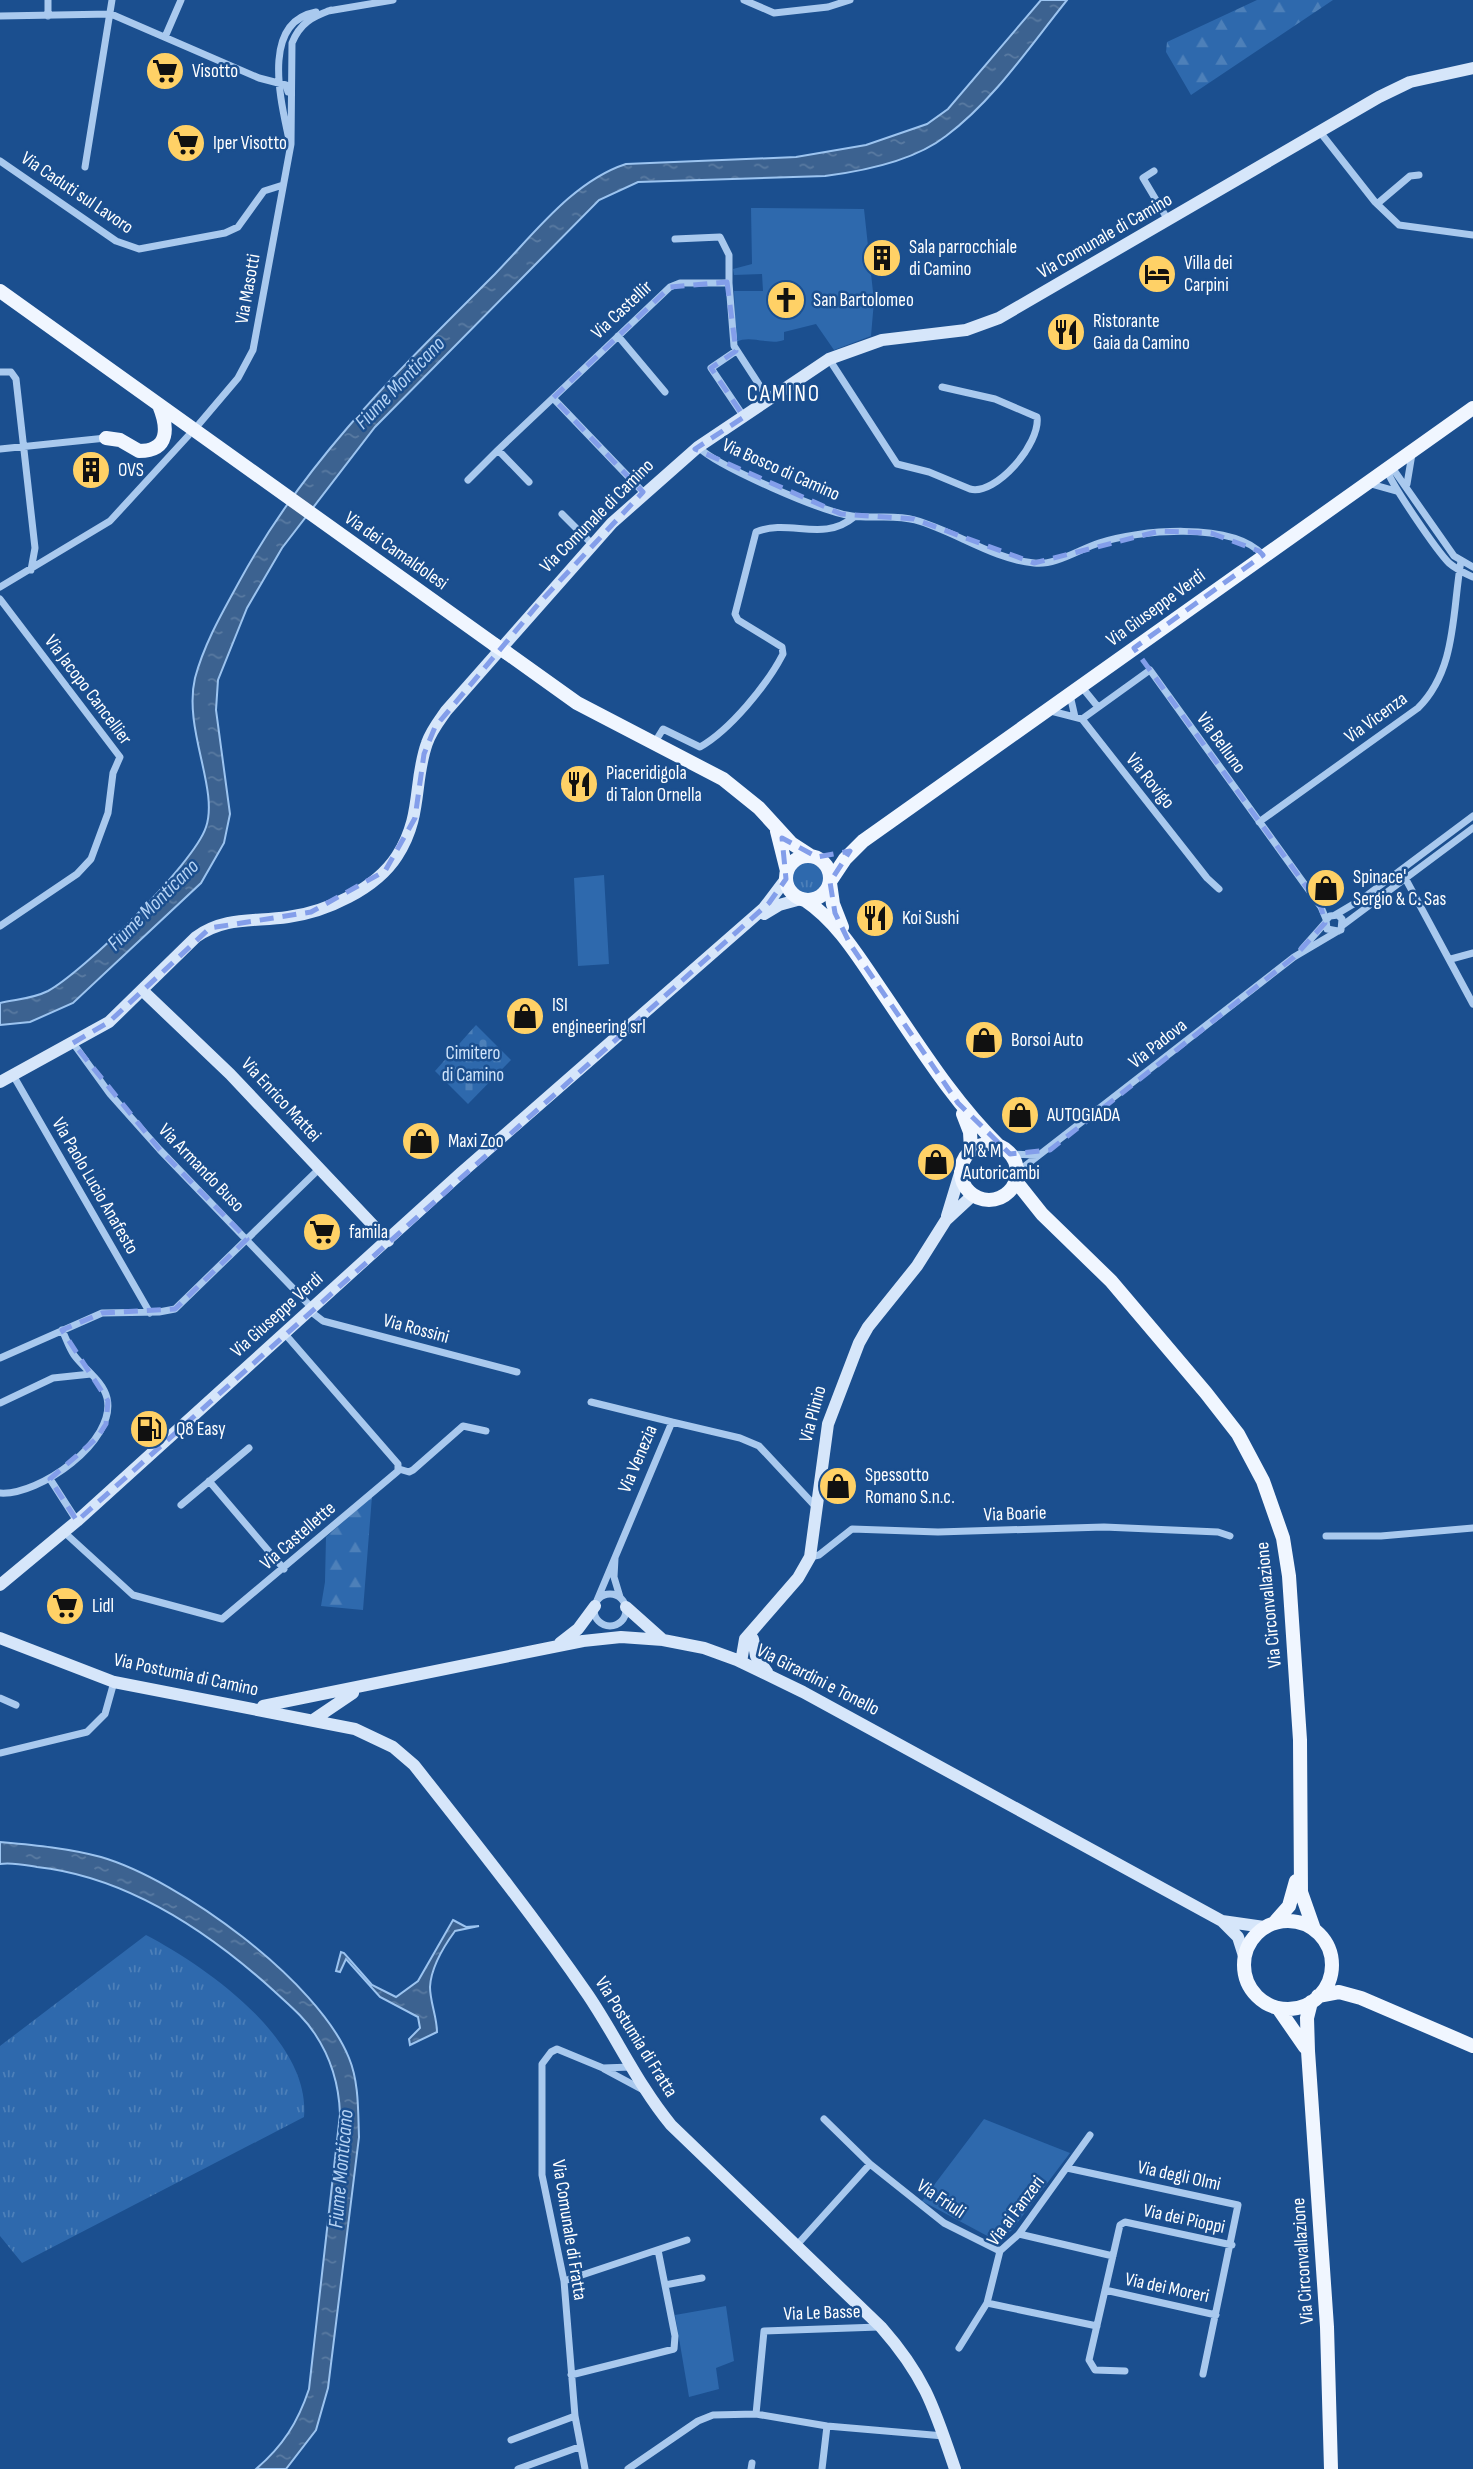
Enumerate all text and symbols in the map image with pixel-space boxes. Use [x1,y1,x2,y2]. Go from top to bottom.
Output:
supermarket icon: Visotto [144,50,186,92]
place label: Visotto [192,60,238,83]
supermarket icon: Iper Visotto [165,122,207,164]
place label: Iper Visotto [213,132,287,155]
street label: Via Caduti sul Lavoro [16,147,138,239]
street label: Via Comunale di Camino [1034,188,1176,284]
place label: Sala parrocchiale di Camino [909,236,1017,281]
building icon: Sala parrocchiale di Camino [861,237,903,279]
street label: Via Masotti [231,252,265,326]
place label: Villa dei Carpini [1184,252,1233,297]
hotel icon: Villa dei Carpini [1136,253,1178,295]
street label: Via Castellir [587,276,658,344]
church icon: San Bartolomeo [765,279,807,321]
place label: San Bartolomeo [813,289,914,312]
place label: Ristorante Gaia da Camino [1093,310,1190,355]
restaurant icon: Ristorante Gaia da Camino [1045,311,1087,353]
water label: Fiume Monticano [350,331,451,434]
district label: CAMINO [747,380,821,408]
street label: Via Bosco di Camino [719,434,843,506]
building icon: OVS [70,449,112,491]
street label: Via Comunale di Camino [535,454,659,578]
place label: OVS [118,459,144,482]
street label: Via dei Camaldolesi [340,507,452,595]
street label: Via Giuseppe Verdi [1102,564,1210,652]
street label: Via Jacopo Cancellier [39,631,137,750]
street label: Via Vicenza [1340,688,1412,748]
street label: Via Belluno [1191,708,1251,778]
street label: Via Rovigo [1121,749,1179,813]
place label: Piaceridigola di Talon Ornella [606,762,702,807]
restaurant icon: Piaceridigola di Talon Ornella [558,763,600,805]
water label: Fiume Monticano [102,854,204,956]
place label: Spinace' Sergio & C. Sas [1353,866,1447,911]
shop icon: Spinace' Sergio & C. Sas [1305,867,1347,909]
restaurant icon: Koi Sushi [854,897,896,939]
place label: Koi Sushi [902,907,959,930]
place label: ISI engineering srl [552,994,646,1039]
shop icon: ISI engineering srl [504,995,546,1037]
street label: Via Padova [1124,1014,1192,1074]
shop icon: Borsoi Auto [963,1019,1005,1061]
place label: Borsoi Auto [1011,1029,1083,1052]
park label: Cimitero di Camino [442,1042,504,1087]
street label: Via Enrico Mattei [236,1053,326,1147]
shop icon: AUTOGIADA [999,1094,1041,1136]
place label: AUTOGIADA [1046,1104,1121,1127]
street label: Via Paolo Lucio Anafesto [47,1114,143,1258]
street label: Via Armando Buso [153,1119,249,1217]
shop icon: Maxi Zoo [400,1120,442,1162]
place label: Maxi Zoo [448,1130,504,1153]
place label: M & M Autoricambi [962,1140,1040,1185]
shop icon: M & M Autoricambi [915,1141,957,1183]
supermarket icon: famila [301,1211,343,1253]
place label: famila [349,1221,388,1244]
street label: Via Giuseppe Verdi [226,1267,328,1363]
street label: Via Rossini [380,1309,452,1349]
street label: Via Plinio [794,1383,832,1445]
fuel station icon: Q8 Easy [128,1408,170,1450]
place label: Q8 Easy [176,1418,226,1441]
street label: Via Venezia [613,1422,663,1496]
place label: Spessotto Romano S.n.c. [865,1464,955,1509]
shop icon: Spessotto Romano S.n.c. [817,1465,859,1507]
street label: Via Castellette [256,1497,340,1575]
street label: Via Boarie [983,1501,1047,1527]
street label: Via Circonvallazione [1251,1541,1287,1669]
supermarket icon: Lidl [44,1585,86,1627]
place label: Lidl [92,1595,114,1618]
street label: Via Girardini e Tonello [753,1639,883,1721]
street label: Via Postumia di Camino [112,1648,260,1702]
street label: Via Postumia di Fratta [590,1972,682,2102]
water label: Fiume Monticano [323,2108,359,2229]
street label: Via degli Olmi [1135,2156,1223,2196]
street label: Via Comunale di Fratta [547,2158,591,2302]
street label: Via ai Fanzeri [982,2171,1050,2251]
street label: Via Friuli [912,2174,970,2224]
street label: Via Circonvallazione [1287,2197,1319,2325]
street label: Via dei Pioppi [1141,2199,1227,2239]
street label: Via dei Moreri [1123,2268,1211,2308]
street label: Via Le Basse [783,2300,861,2326]

